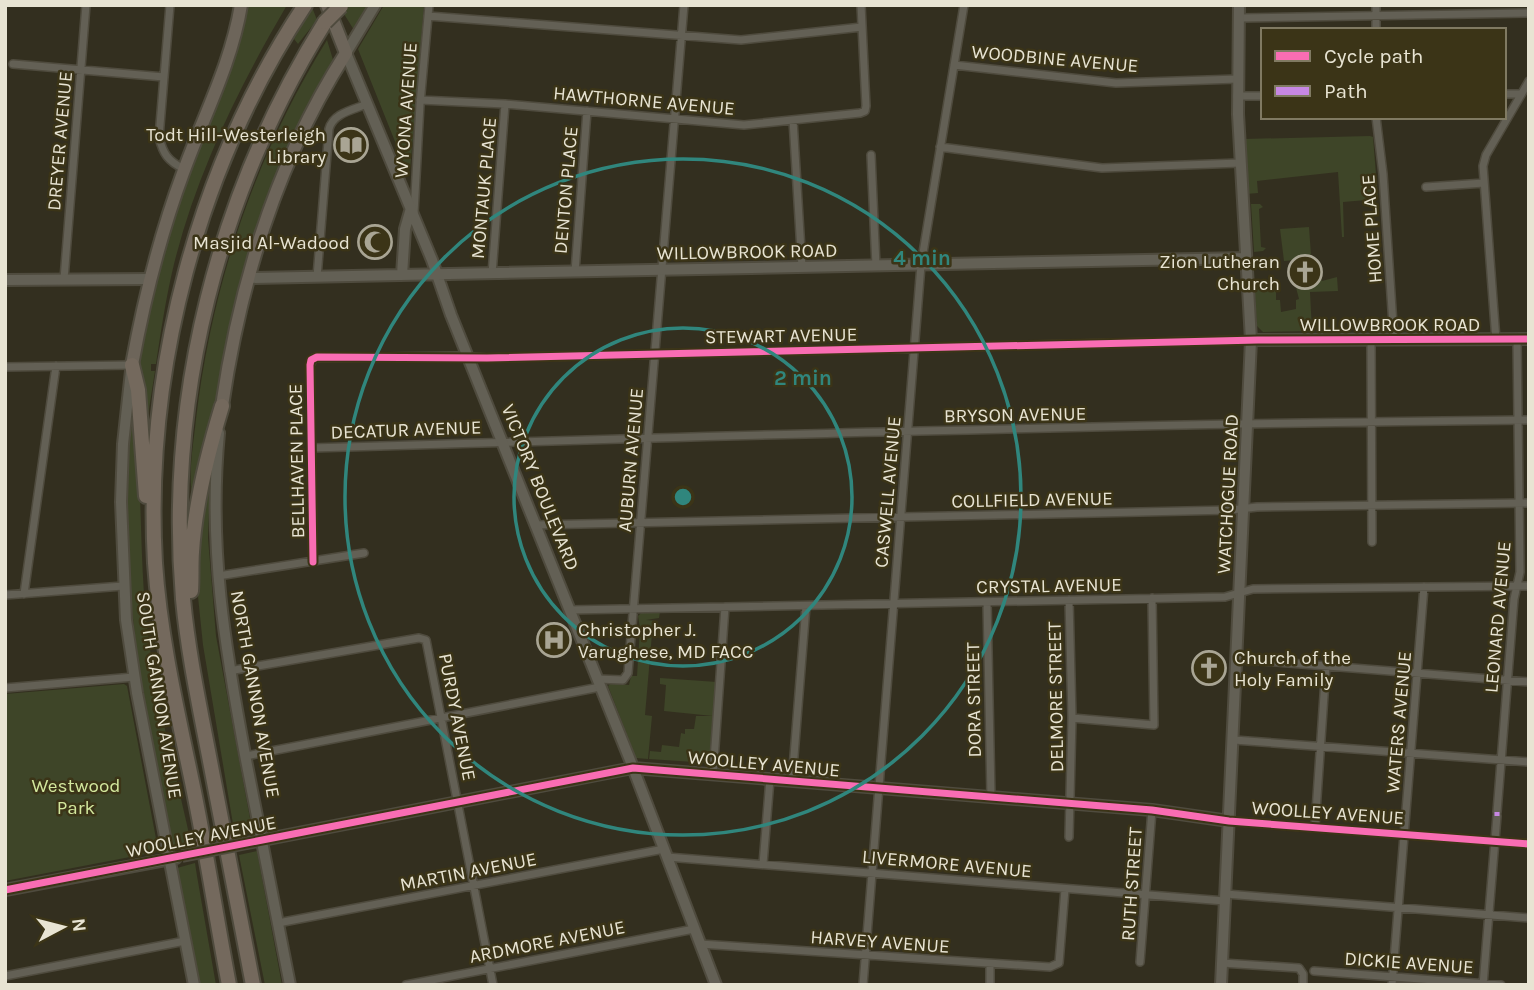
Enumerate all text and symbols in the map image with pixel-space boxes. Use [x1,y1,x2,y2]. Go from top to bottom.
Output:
legend [1261,28,1506,119]
street label: WOODBINE AVENUE [971,41,1139,77]
street label: WYONA AVENUE [390,42,422,178]
text: Cycle path [1324,44,1424,68]
street label: DREYER AVENUE [43,70,77,212]
text: Path [1324,79,1368,103]
street label: HAWTHORNE AVENUE [552,82,736,120]
street label: MONTAUK PLACE [467,116,501,260]
place label: Todt Hill-Westerleigh Library [146,124,326,168]
street label: DENTON PLACE [549,125,583,255]
library icon: Todt Hill-Westerleigh Library [332,126,370,164]
street label: HOME PLACE [1357,174,1387,284]
mosque icon: Masjid Al-Wadood [356,223,394,261]
place label: Masjid Al-Wadood [193,232,350,254]
street label: WILLOWBROOK ROAD [656,239,838,265]
text: 4 min [893,246,951,270]
place label: Zion Lutheran Church [1159,251,1280,295]
church icon: Zion Lutheran Church [1286,253,1324,291]
street label: WILLOWBROOK ROAD [1300,314,1480,336]
street label: STEWART AVENUE [705,324,857,348]
text: 2 min [774,366,832,390]
street label: BELLHAVEN PLACE [285,383,309,539]
street label: AUBURN AVENUE [614,387,648,533]
street label: VICTORY BOULEVARD [497,401,583,574]
street label: BRYSON AVENUE [944,403,1086,427]
street label: WATCHOGUE ROAD [1213,414,1243,574]
street label: DECATUR AVENUE [330,416,482,444]
street label: CASWELL AVENUE [870,416,906,569]
centre of rings [671,485,695,509]
street label: COLLFIELD AVENUE [951,488,1113,512]
street label: LEONARD AVENUE [1480,540,1516,694]
street label: CRYSTAL AVENUE [976,574,1122,598]
street label: NORTH GANNON AVENUE [226,589,284,800]
street label: SOUTH GANNON AVENUE [132,590,186,800]
place label: Christopher J. Varughese, MD FACC [578,619,753,663]
hospital icon: Christopher J. Varughese, MD FACC [535,621,573,659]
street label: DELMORE STREET [1044,621,1068,773]
street label: DORA STREET [962,642,986,758]
place label: Church of the Holy Family [1234,647,1351,691]
church icon: Church of the Holy Family [1190,649,1228,687]
street label: WATERS AVENUE [1382,650,1416,794]
street label: PURDY AVENUE [434,652,480,783]
street label: WOOLLEY AVENUE [687,746,841,782]
park label: Westwood Park [31,775,121,819]
street label: WOOLLEY AVENUE [1251,797,1405,829]
street label: WOOLLEY AVENUE [124,812,278,862]
street label: RUTH STREET [1117,826,1147,942]
street label: LIVERMORE AVENUE [861,846,1033,882]
street label: MARTIN AVENUE [398,848,538,896]
north arrow [28,892,98,962]
street label: ARDMORE AVENUE [467,916,627,968]
text: N [67,917,91,933]
street label: HARVEY AVENUE [810,926,950,958]
street label: DICKIE AVENUE [1344,948,1474,978]

